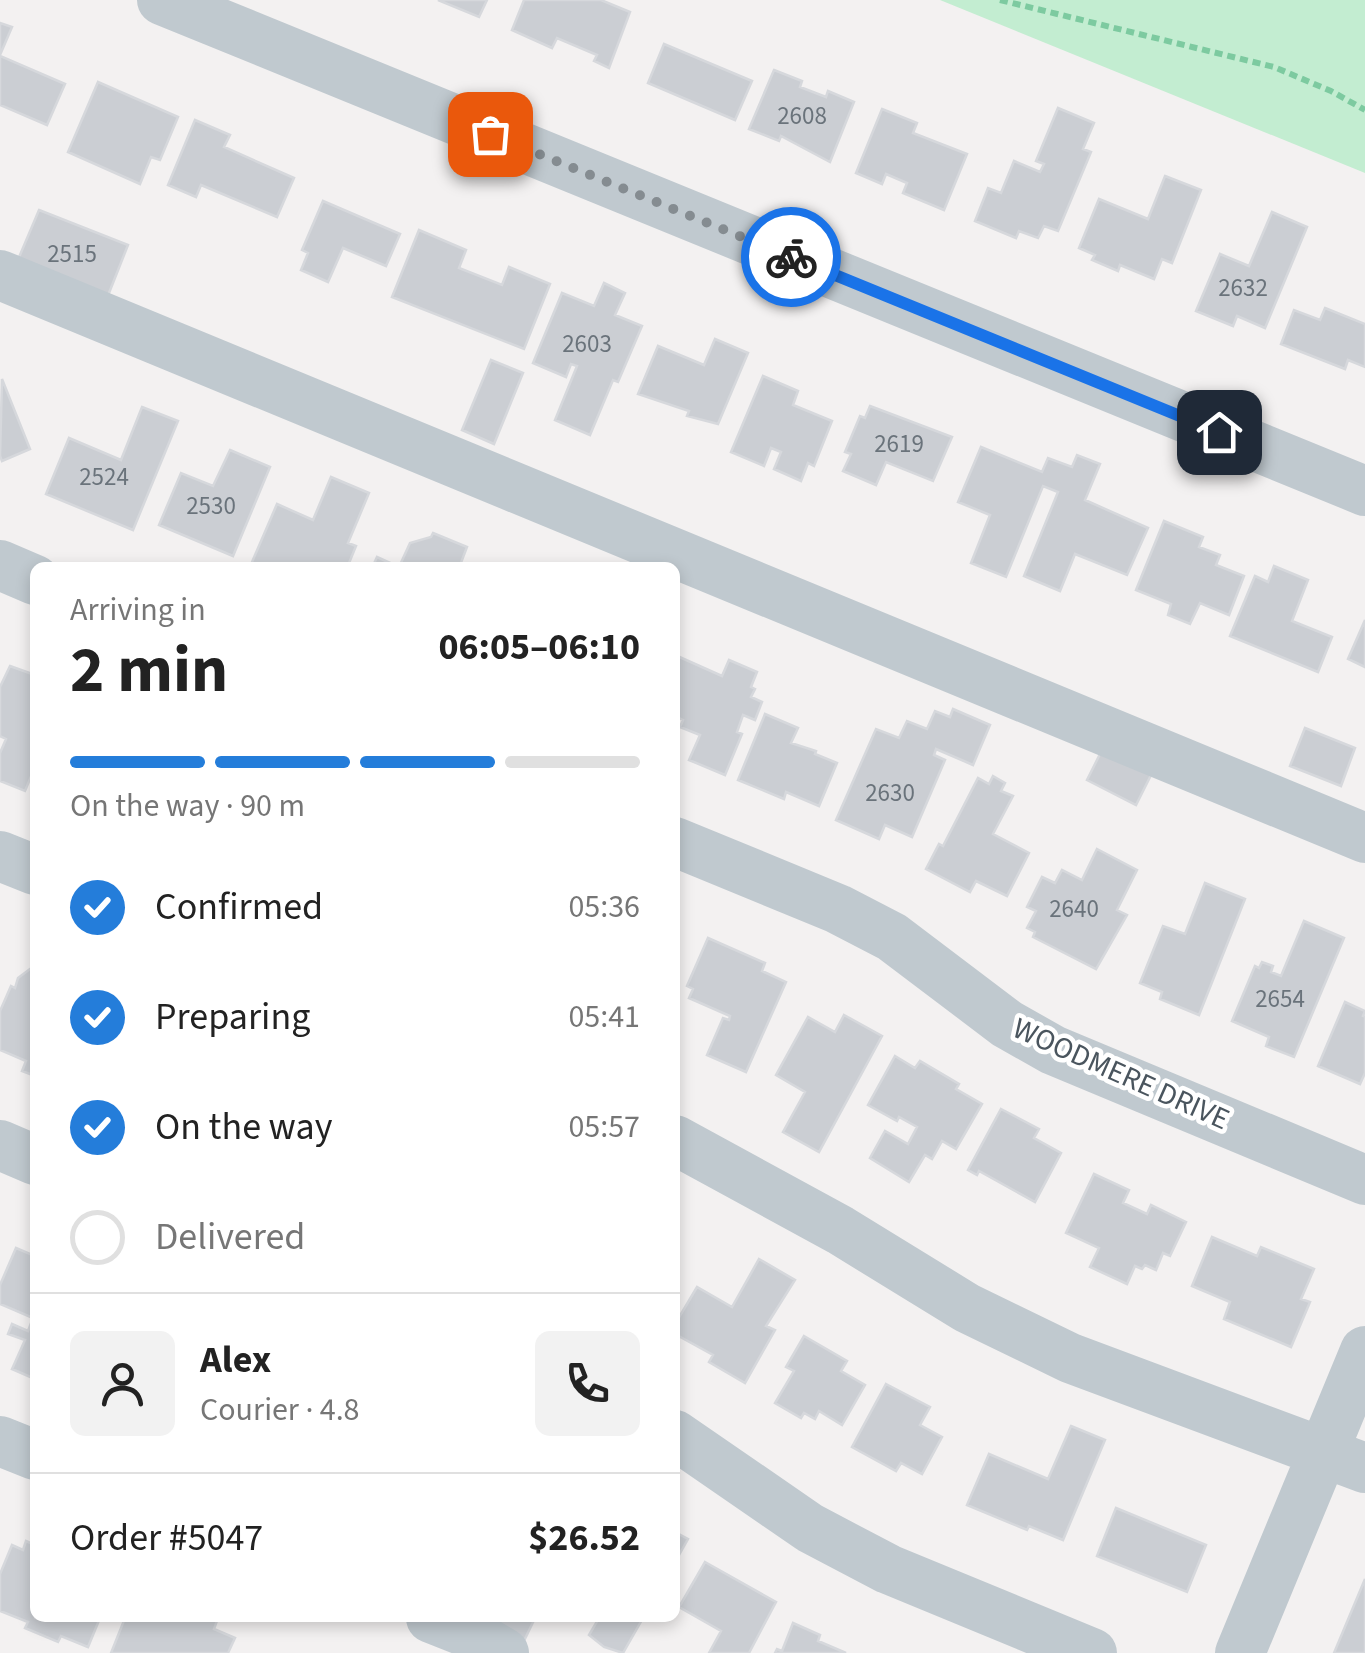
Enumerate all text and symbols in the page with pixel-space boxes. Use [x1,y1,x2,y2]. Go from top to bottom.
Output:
pin [448,92,533,177]
house number: 2608 [777,98,827,134]
icon: bag [463,107,518,162]
courier [741,207,841,307]
icon: bike [764,230,819,285]
house number: 2515 [47,236,97,272]
house number: 2632 [1218,270,1268,306]
house number: 2603 [562,326,612,362]
pin [1177,390,1262,475]
icon: home [1192,405,1247,460]
house number: 2619 [874,426,924,462]
house number: 2524 [79,459,129,495]
house number: 2530 [186,488,236,524]
text: Arriving in [70,587,206,633]
text: 06:05–06:10 [438,620,640,674]
text: 2 min [70,624,228,717]
house number: 2630 [865,775,915,811]
text: On the way · 90 m [70,783,305,829]
icon: check [70,880,125,935]
text: Confirmed [155,880,323,934]
text: 05:36 [568,884,640,930]
house number: 2640 [1049,891,1099,927]
house number: 2654 [1255,981,1305,1017]
icon: check [70,990,125,1045]
text: Preparing [155,990,310,1044]
text: 05:41 [568,994,640,1040]
street label: WOODMERE DRIVE [1006,1007,1236,1141]
icon: check [70,1100,125,1155]
text: On the way [155,1100,332,1154]
text: 05:57 [568,1104,640,1150]
text: Delivered [155,1210,305,1264]
button: person [70,1331,175,1436]
button: phone [535,1331,640,1436]
text: Alex [200,1333,271,1387]
text: Courier · 4.8 [200,1387,360,1433]
text: Order #5047 [70,1511,263,1565]
text: $26.52 [528,1511,640,1565]

